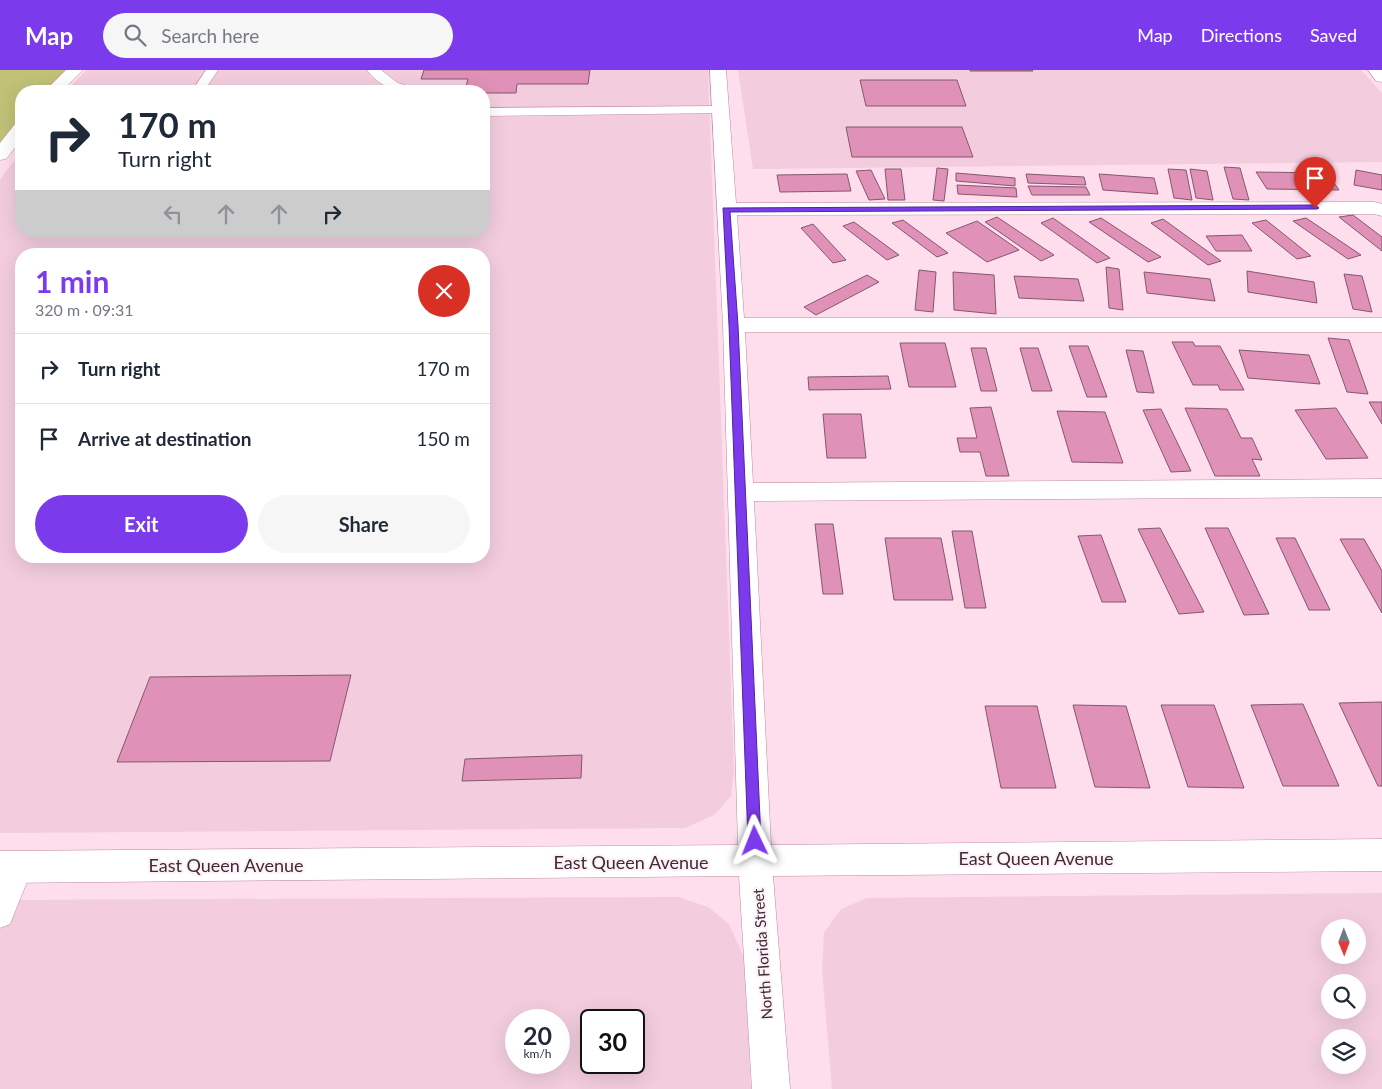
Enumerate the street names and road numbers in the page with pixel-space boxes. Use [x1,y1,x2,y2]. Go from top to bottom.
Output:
street label: East Queen Avenue [958,847,1114,869]
street label: East Queen Avenue [553,851,709,873]
street label: East Queen Avenue [148,854,304,876]
street label: North Florida Street [748,887,776,1020]

